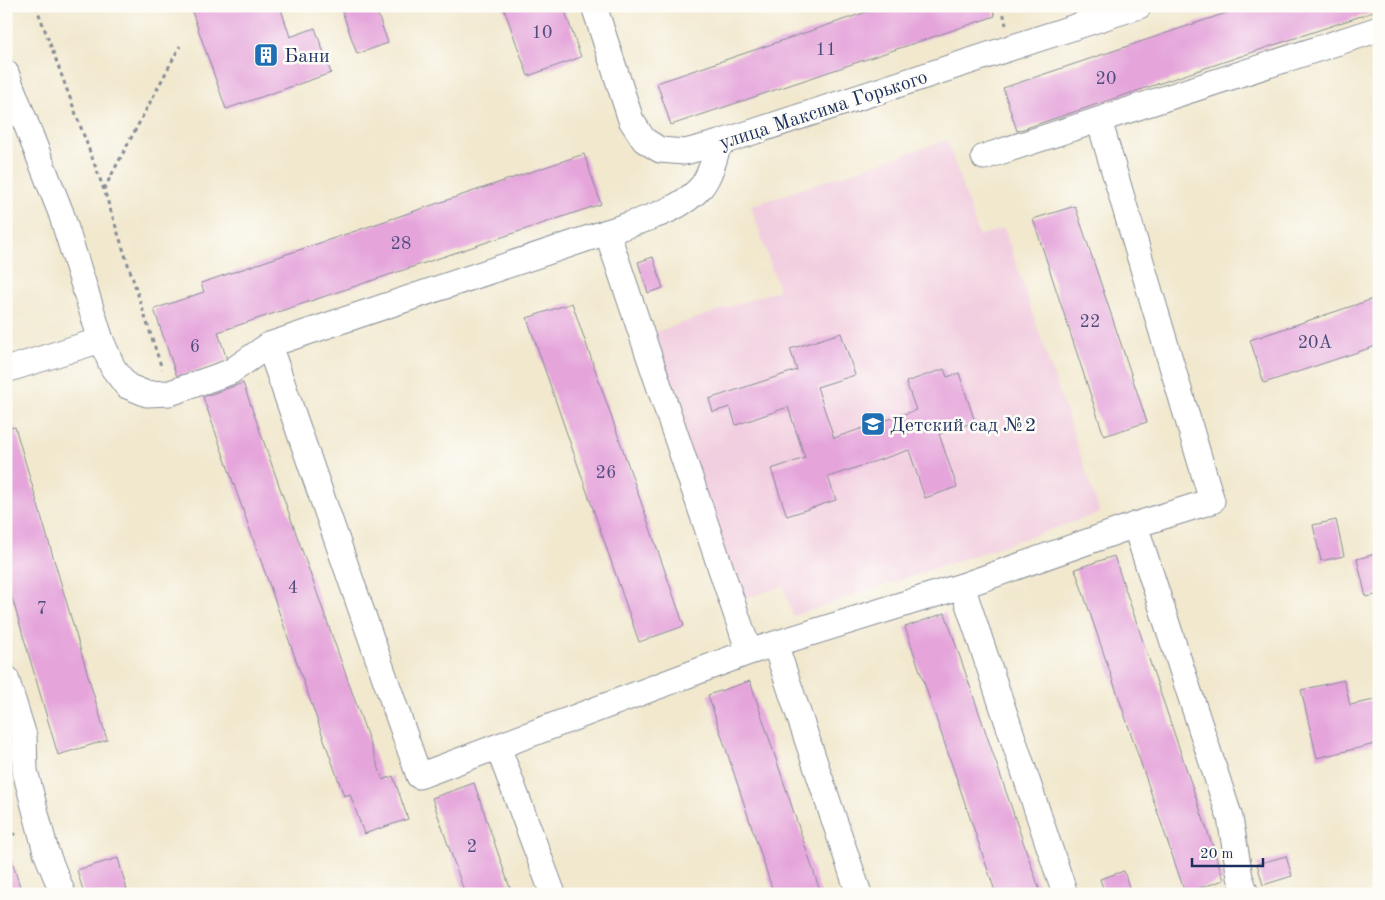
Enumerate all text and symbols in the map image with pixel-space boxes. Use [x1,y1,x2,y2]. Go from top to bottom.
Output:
house number: 10 [532,24,552,42]
house number: 11 [816,41,836,59]
building icon: Бани [253,42,279,68]
place label: Бани [284,47,330,67]
street label: улица Максима Горького [717,68,930,154]
house number: 20 [1096,70,1116,88]
house number: 28 [391,235,411,253]
house number: 22 [1080,313,1100,331]
house number: 20А [1298,334,1333,352]
house number: 6 [190,338,200,356]
school or university icon: Детский сад №2 [860,411,886,437]
place label: Детский сад №2 [890,416,1036,436]
house number: 26 [596,464,616,482]
house number: 4 [288,579,298,597]
house number: 7 [37,600,47,618]
scale bar [1192,835,1264,867]
house number: 2 [467,838,477,856]
text: 20 m [1200,847,1234,862]

